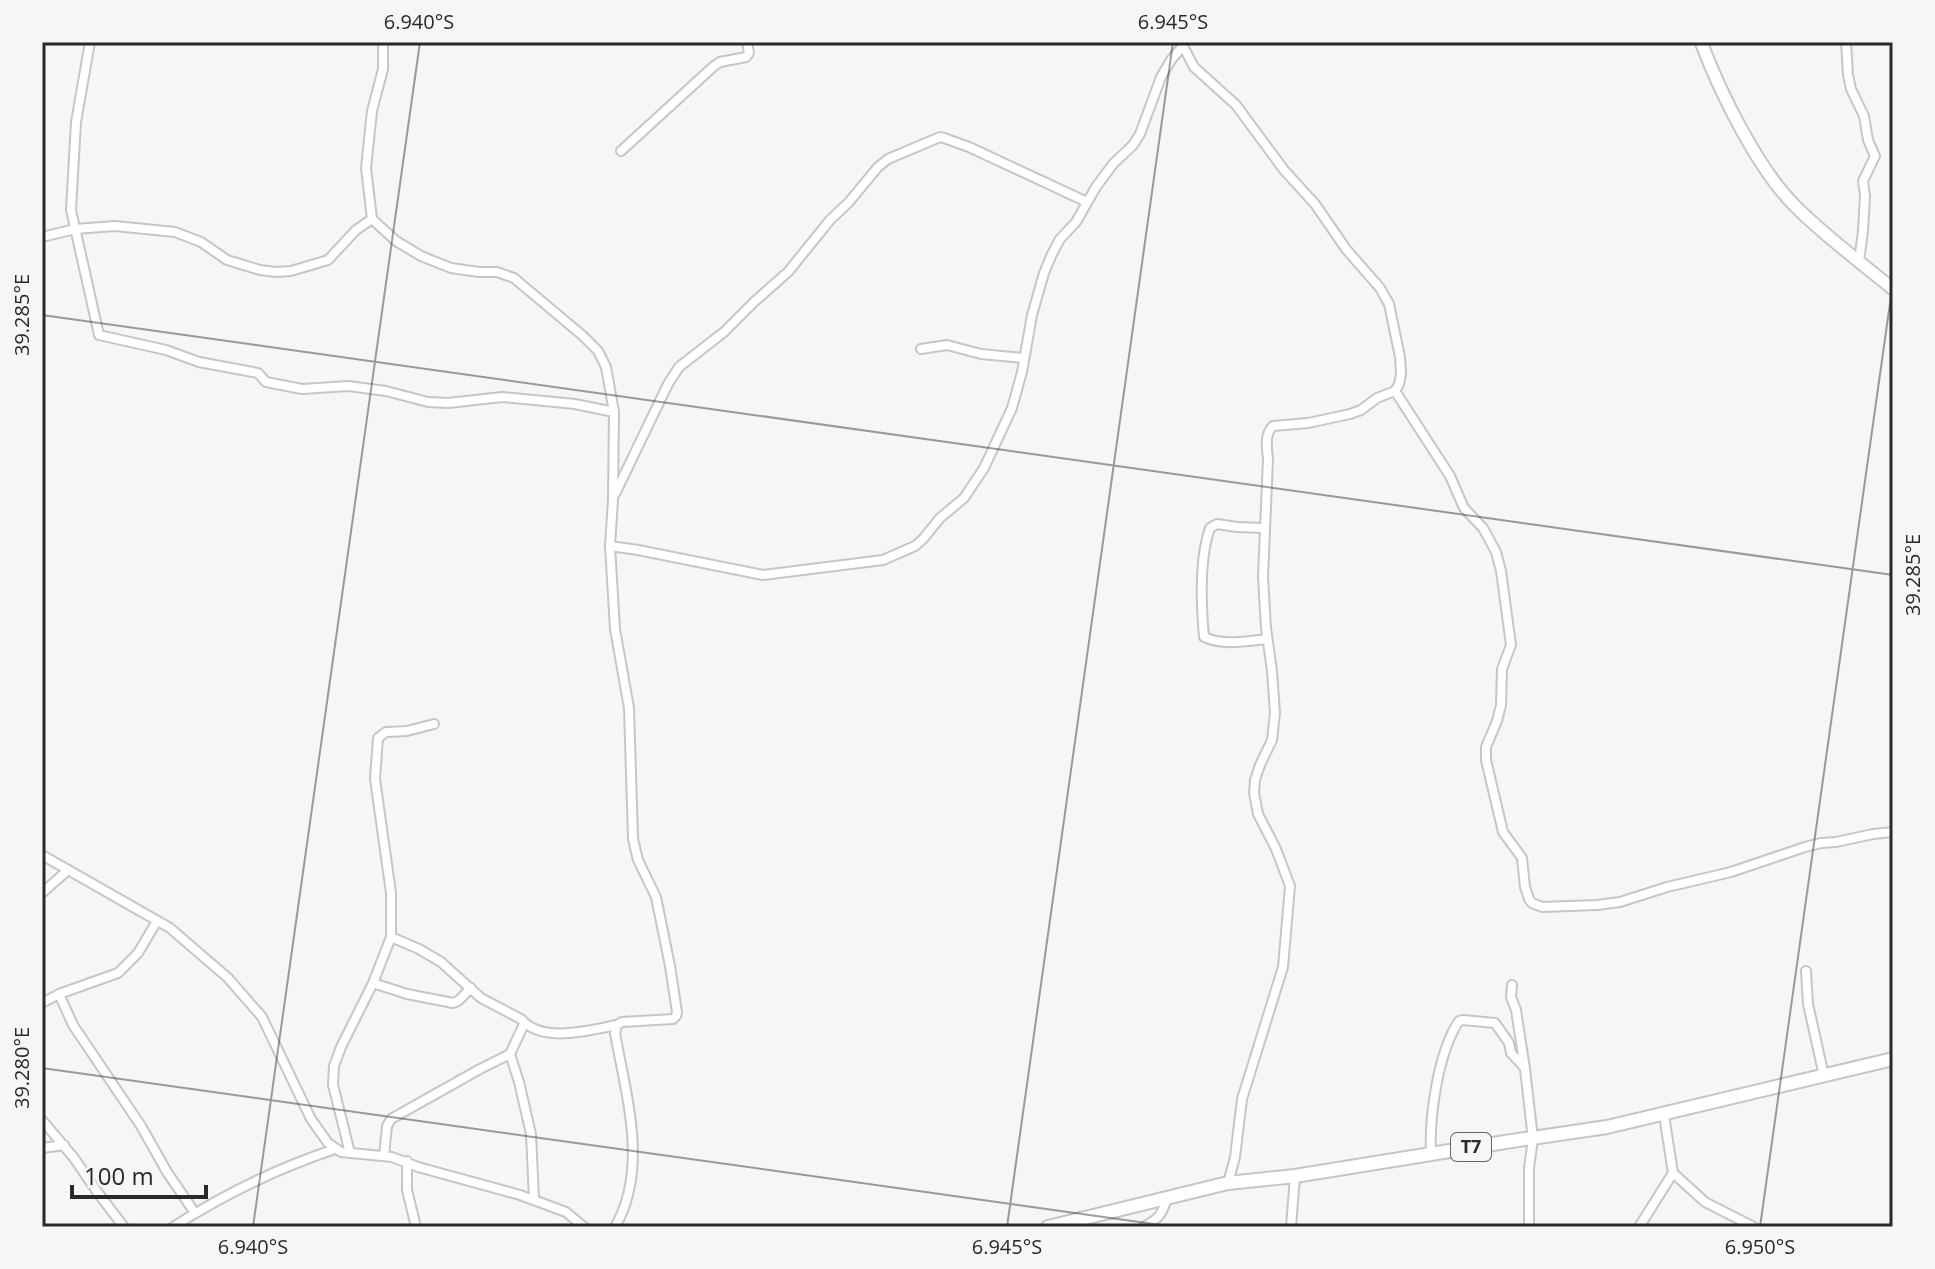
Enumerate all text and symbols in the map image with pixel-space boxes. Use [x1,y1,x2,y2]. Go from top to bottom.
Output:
text: 6.940°S [384,8,454,35]
text: 6.945°S [1138,8,1208,35]
text: 39.285°E [8,274,35,356]
text: 39.285°E [1899,534,1926,616]
text: 39.280°E [8,1027,35,1109]
road number: T7 [1451,1133,1491,1161]
scale bar [72,1149,206,1199]
text: 100 m [84,1159,154,1192]
text: 6.940°S [218,1233,288,1260]
text: 6.945°S [972,1233,1042,1260]
text: 6.950°S [1725,1233,1795,1260]

